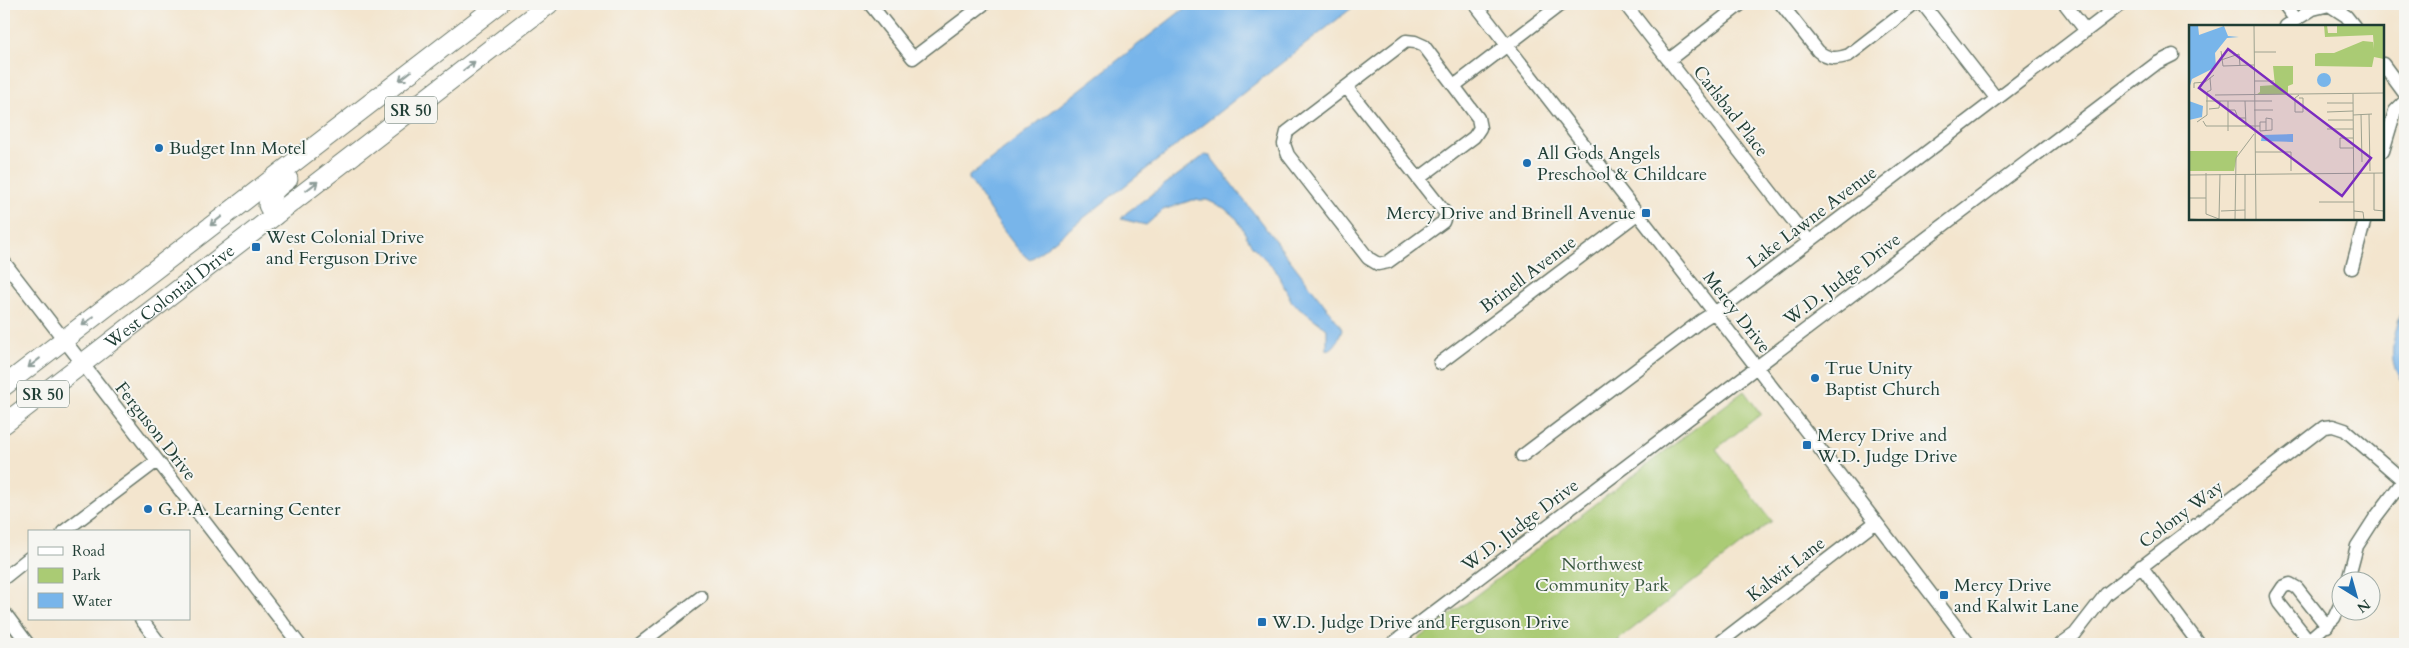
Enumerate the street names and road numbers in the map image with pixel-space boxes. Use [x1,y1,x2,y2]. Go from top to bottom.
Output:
street label: Carlsbad Place [1687,60,1774,162]
road number: SR 50 [385,96,437,124]
street label: Lake Lawne Avenue [1742,160,1882,274]
street label: W.D. Judge Drive [1778,227,1906,332]
street label: Brinell Avenue [1475,230,1582,319]
street label: West Colonial Drive [99,239,240,356]
street label: Mercy Drive [1697,266,1777,359]
street label: Ferguson Drive [109,377,202,486]
road number: SR 50 [17,380,69,408]
street label: W.D. Judge Drive [1456,473,1584,578]
street label: Colony Way [2134,474,2229,554]
street label: Kalwit Lane [1742,531,1831,608]

